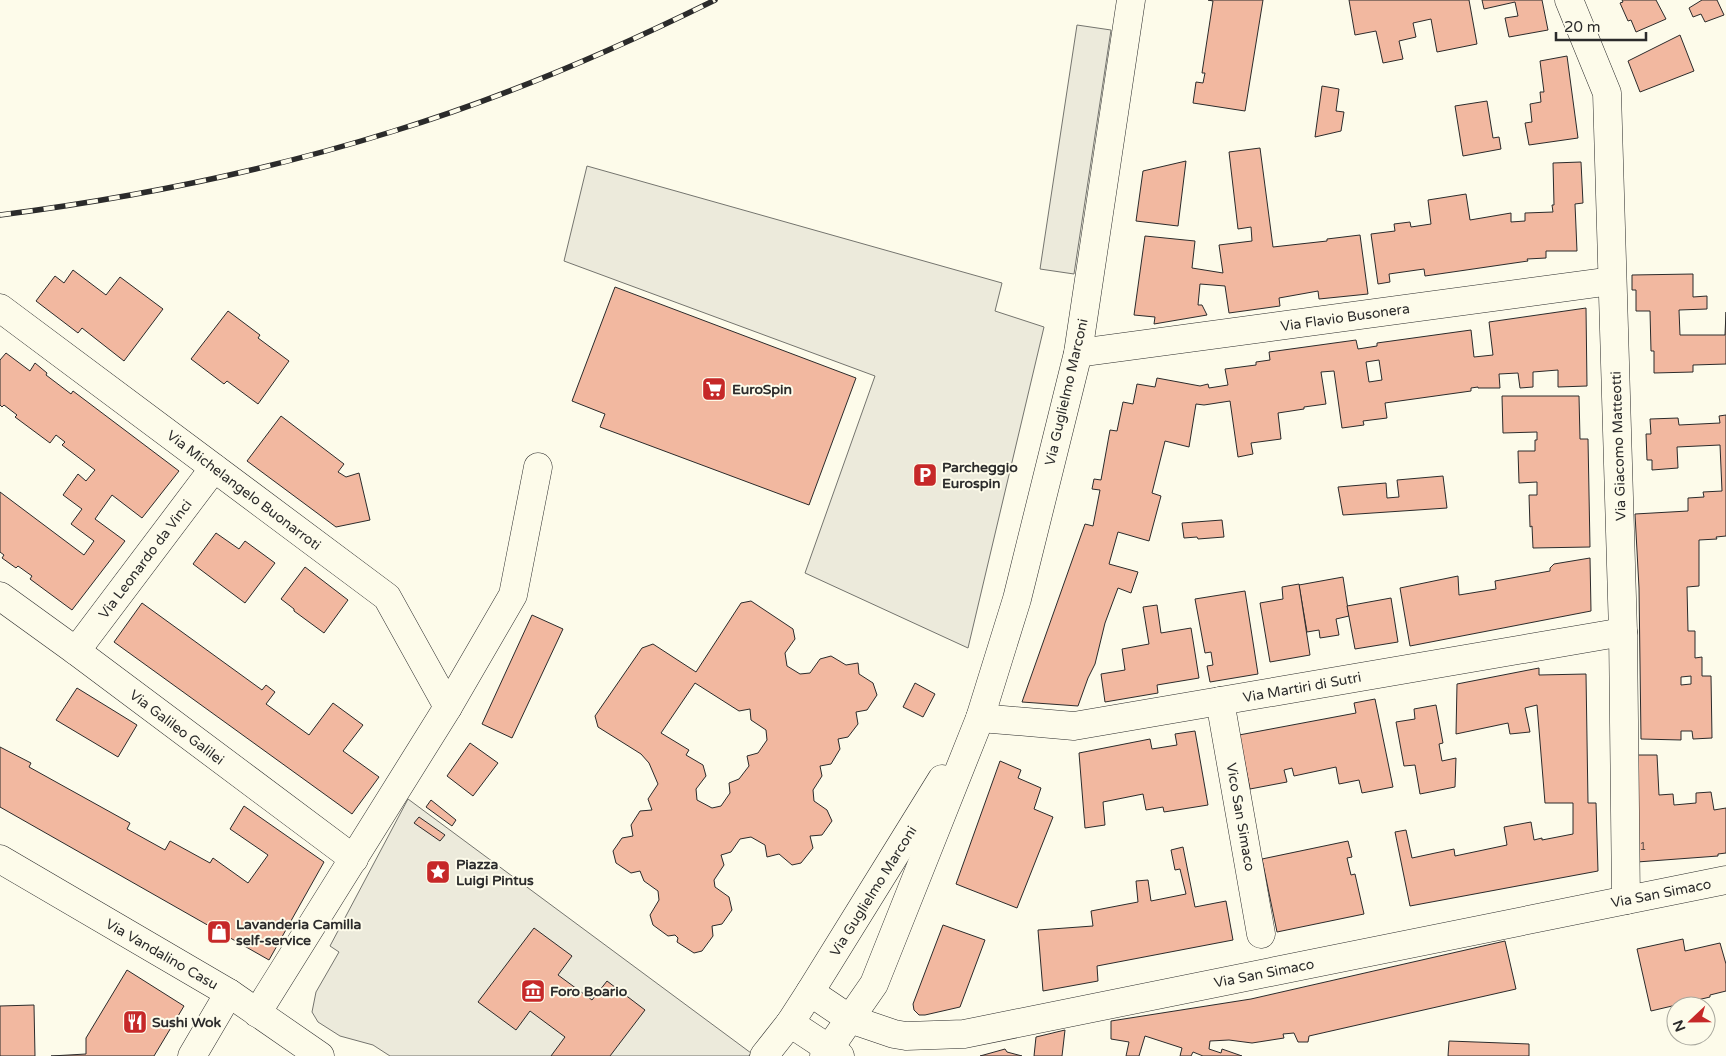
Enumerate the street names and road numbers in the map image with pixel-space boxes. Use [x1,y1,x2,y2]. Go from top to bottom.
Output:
street label: Via Flavio Busonera [1279,300,1411,335]
street label: Via Guglielmo Marconi [1041,317,1092,467]
street label: Via Giacomo Matteotti [1607,371,1630,521]
street label: Via Michelangelo Buonarroti [163,427,324,554]
street label: Via Leonardo da Vinci [95,496,196,622]
street label: Via Martiri di Sutri [1242,669,1363,706]
street label: Via Galileo Galilei [126,686,227,768]
street label: Vico San Simaco [1223,761,1258,873]
street label: Via Guglielmo Marconi [826,823,920,960]
street label: Via San Simaco [1609,875,1713,912]
street label: Via Vandalino Casu [102,915,221,994]
street label: Via San Simaco [1212,955,1316,992]

